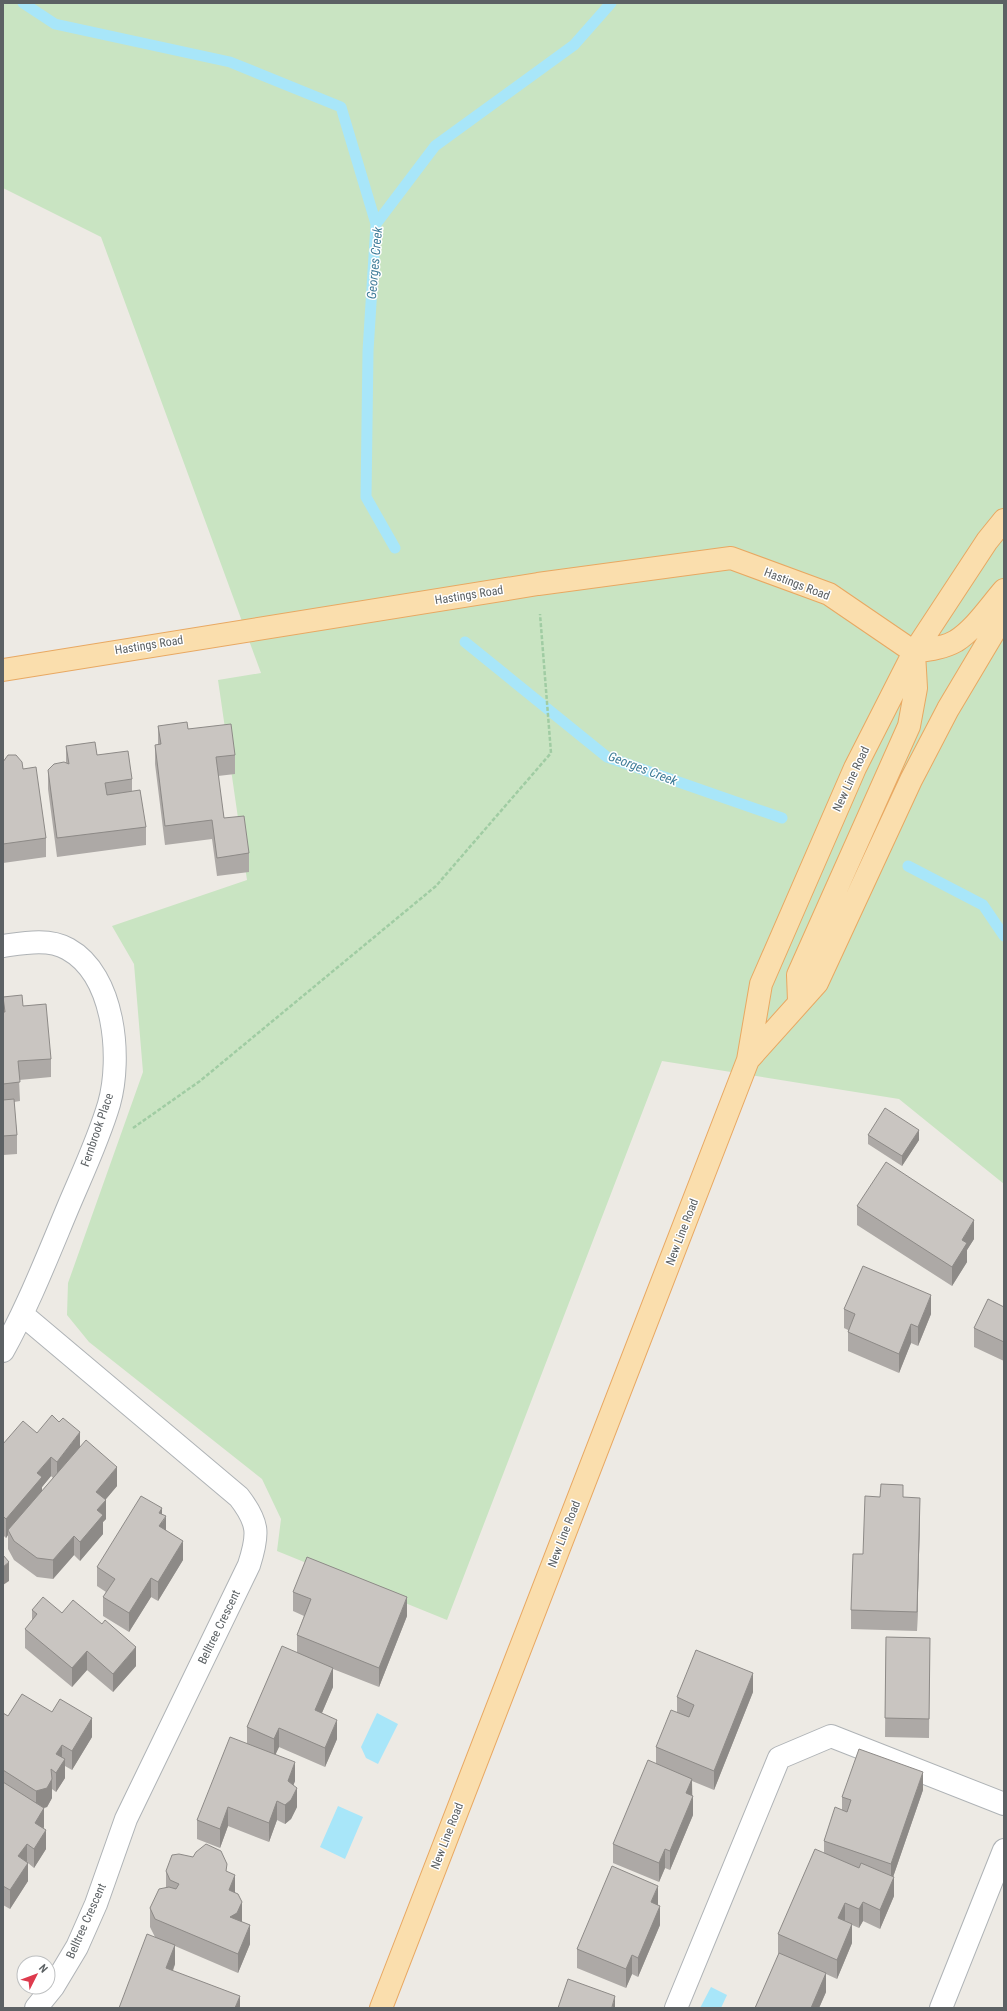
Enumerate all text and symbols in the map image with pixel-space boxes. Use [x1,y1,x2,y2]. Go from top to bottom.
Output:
water label: Georges Creek [364,226,385,300]
street label: Hastings Road [762,565,832,603]
street label: Hastings Road [434,583,504,607]
street label: Hastings Road [114,633,184,657]
street label: New Line Road [830,744,872,814]
water label: Georges Creek [606,748,680,789]
street label: Fernbrook Place [78,1091,116,1169]
street label: New Line Road [663,1197,701,1267]
street label: New Line Road [545,1499,583,1569]
street label: Belltree Crescent [195,1587,243,1666]
street label: New Line Road [428,1801,466,1871]
street label: Belltree Crescent [63,1881,109,1961]
north arrow [16,1955,56,1995]
text: N [36,1962,50,1976]

